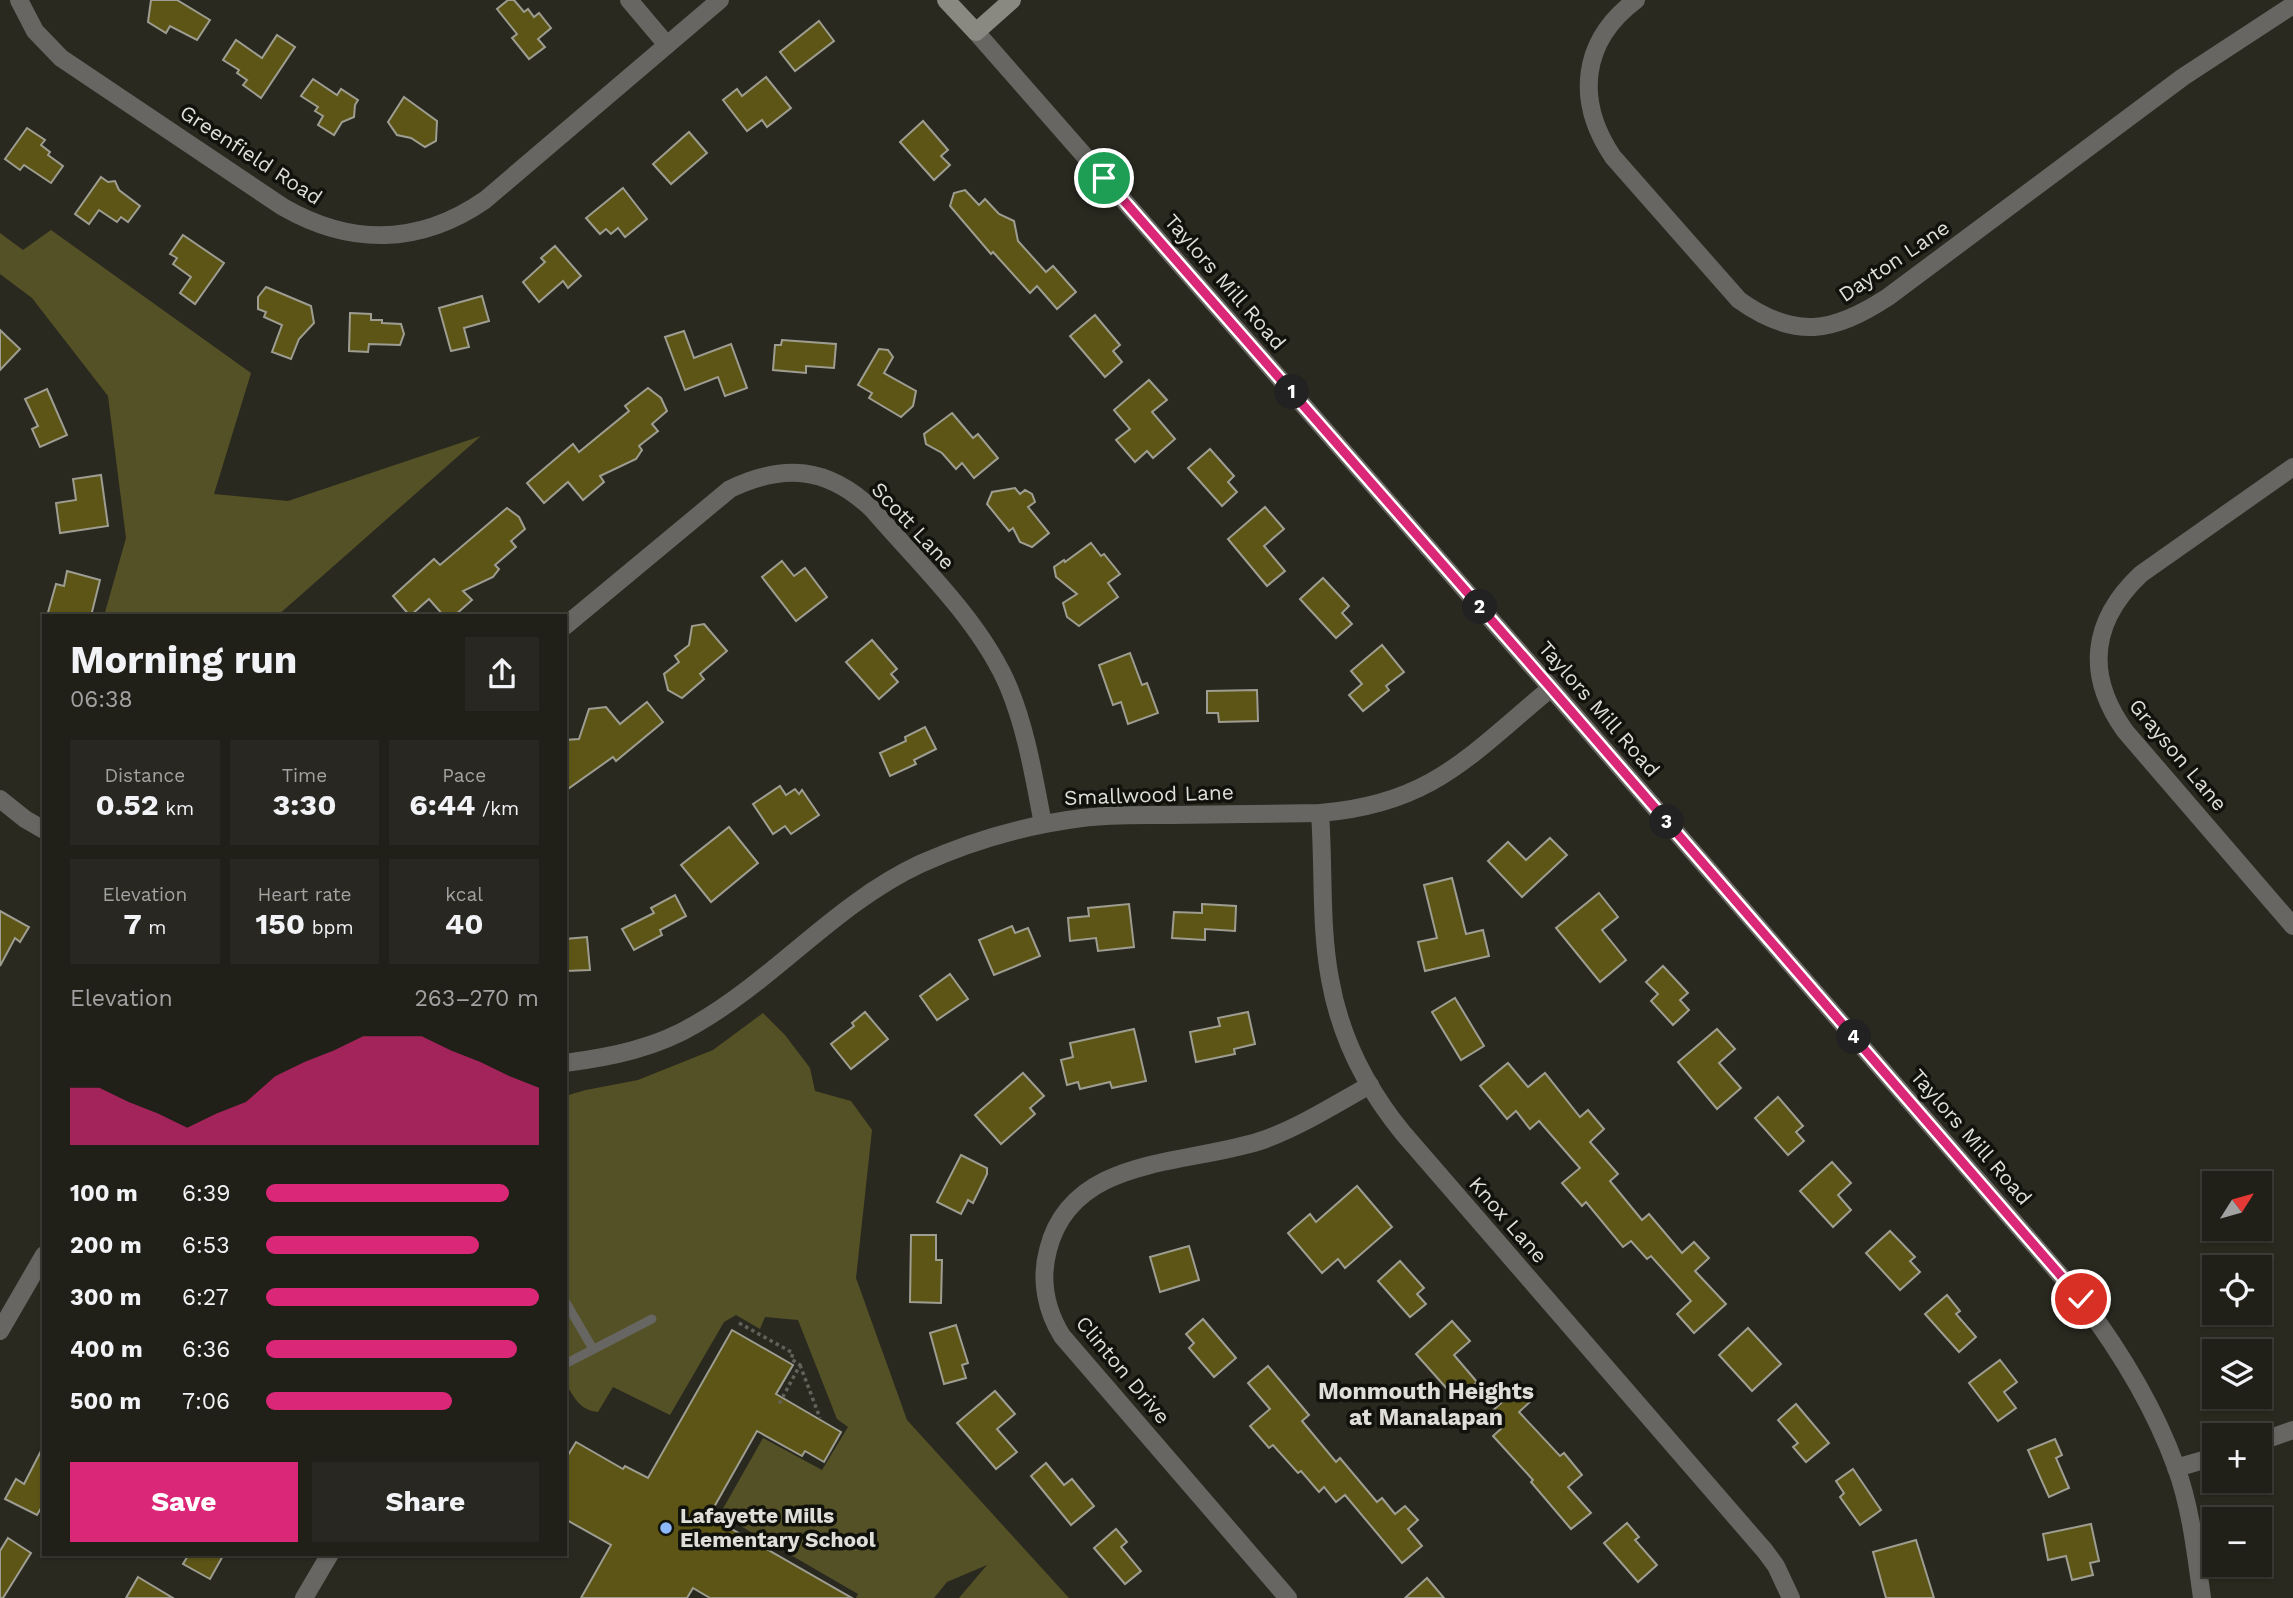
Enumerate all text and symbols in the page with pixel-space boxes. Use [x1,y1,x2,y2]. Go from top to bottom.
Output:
street label: Greenfield Road [175,99,327,210]
pin [1074,148,1134,208]
icon: arrive [1085,159,1123,197]
street label: Taylors Mill Road [1159,209,1291,355]
street label: Dayton Lane [1834,214,1954,307]
pin: 1 [1274,374,1310,410]
text: 1 [1287,380,1296,403]
street label: Scott Lane [867,477,960,575]
pin: 2 [1462,590,1498,624]
text: 2 [1474,595,1485,618]
street label: Taylors Mill Road [1533,636,1665,782]
button: share [465,637,539,711]
text: Morning run [70,638,297,682]
text: 06:38 [70,686,133,713]
street label: Grayson Lane [2124,694,2233,816]
text: Distance [104,764,185,787]
text: Time [282,764,327,787]
text: Pace [442,764,486,787]
street label: Smallwood Lane [1064,779,1234,810]
text: 0.52 [96,787,159,822]
text: 3:30 [273,787,336,822]
text: 6:44 [409,787,475,822]
text: km [159,797,194,820]
text: /km [475,797,519,820]
pin: 3 [1650,804,1684,840]
text: 3 [1661,810,1672,833]
text: Elevation [102,883,187,906]
text: Heart rate [258,883,351,906]
text: kcal [445,883,483,906]
text: 7 [123,906,142,941]
text: 150 [255,906,305,941]
text: 40 [445,906,484,941]
text: m [142,916,166,939]
text: bpm [305,916,354,939]
text: Elevation [70,985,173,1012]
text: 263–270 m [414,985,539,1012]
pin: 4 [1836,1020,1871,1054]
text: 4 [1847,1025,1860,1048]
street label: Taylors Mill Road [1905,1064,2037,1210]
street label: Knox Lane [1464,1171,1553,1268]
north arrow [2202,1171,2272,1241]
map controls [2202,1171,2272,1577]
text: 100 m [70,1180,138,1207]
text: 6:39 [182,1180,230,1207]
text: 200 m [70,1232,142,1259]
text: 6:53 [182,1232,230,1259]
button: locate [2202,1255,2272,1325]
pin [2051,1269,2111,1329]
icon: check [2062,1280,2100,1318]
text: 300 m [70,1284,141,1311]
text: 6:27 [182,1284,229,1311]
street label: Clinton Drive [1071,1311,1176,1429]
text: 400 m [70,1336,143,1363]
text: 6:36 [182,1336,230,1363]
button: layers [2202,1339,2272,1409]
district label: Monmouth Heights at Manalapan [1318,1378,1534,1431]
text: 500 m [70,1388,141,1415]
text: 7:06 [182,1388,230,1415]
button: + [2202,1423,2272,1493]
button: Save [70,1462,298,1542]
button: Share [312,1462,539,1542]
place label: Lafayette Mills Elementary School [680,1503,876,1552]
button: − [2202,1507,2272,1577]
marker: Lafayette Mills Elementary School [658,1520,674,1536]

